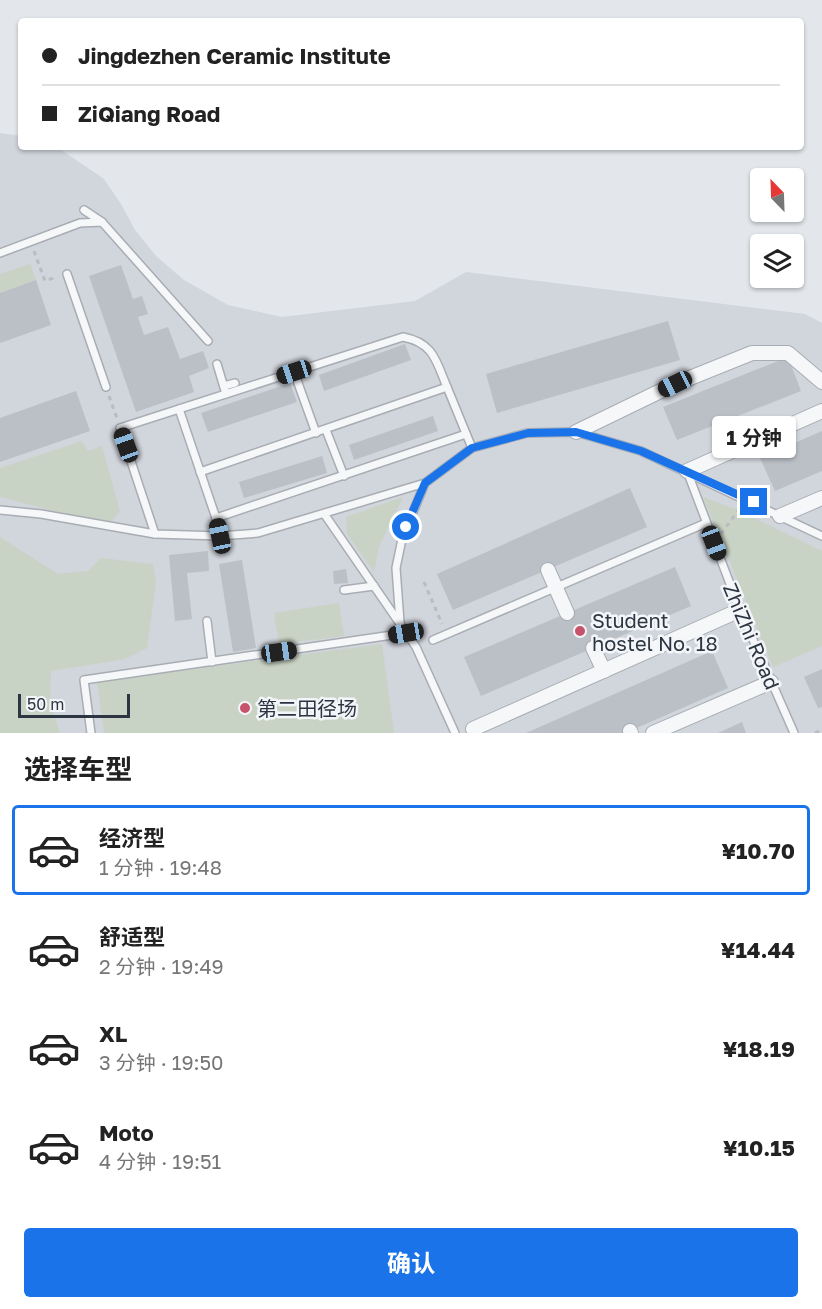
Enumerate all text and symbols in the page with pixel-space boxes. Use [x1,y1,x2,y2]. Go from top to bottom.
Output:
text: Jingdezhen Ceramic Institute [78,42,391,69]
text: ZiQiang Road [78,100,220,127]
north arrow [750,168,804,222]
map controls [750,168,804,288]
button: layers [750,234,804,288]
car [274,358,314,386]
car [655,368,695,400]
callout: 1 分钟 [712,415,796,457]
car [111,425,141,465]
text: 1 分钟 [726,425,782,449]
route end [740,488,767,515]
route start [392,513,419,540]
car [207,517,233,555]
car [699,523,729,563]
street label: ZhiZhi Road [719,579,785,693]
place label: Student hostel No. 18 [592,608,718,655]
car [387,621,425,645]
marker: Student hostel No. 18 [573,624,587,638]
car [260,641,298,663]
scale bar [18,691,130,718]
text: 50 m [27,694,64,714]
place label: 第二田径场 [257,696,357,720]
marker: 第二田径场 [238,701,252,715]
text: 选择车型 [24,753,132,785]
icon: car [27,823,81,877]
text: 经济型 [99,824,165,851]
text: ¥10.70 [722,837,795,864]
text: 1 分钟 · 19:48 [99,855,222,879]
icon: car [27,922,81,976]
text: 舒适型 [99,923,165,950]
text: ¥14.44 [721,936,795,963]
text: 2 分钟 · 19:49 [99,954,224,978]
text: XL [99,1020,127,1047]
icon: car [27,1021,81,1075]
text: ¥18.19 [723,1035,795,1062]
text: 3 分钟 · 19:50 [99,1050,224,1074]
text: Moto [99,1119,154,1146]
icon: car [27,1120,81,1174]
text: ¥10.15 [723,1134,795,1161]
text: 4 分钟 · 19:51 [99,1149,221,1173]
button: 确认 [24,1228,798,1297]

